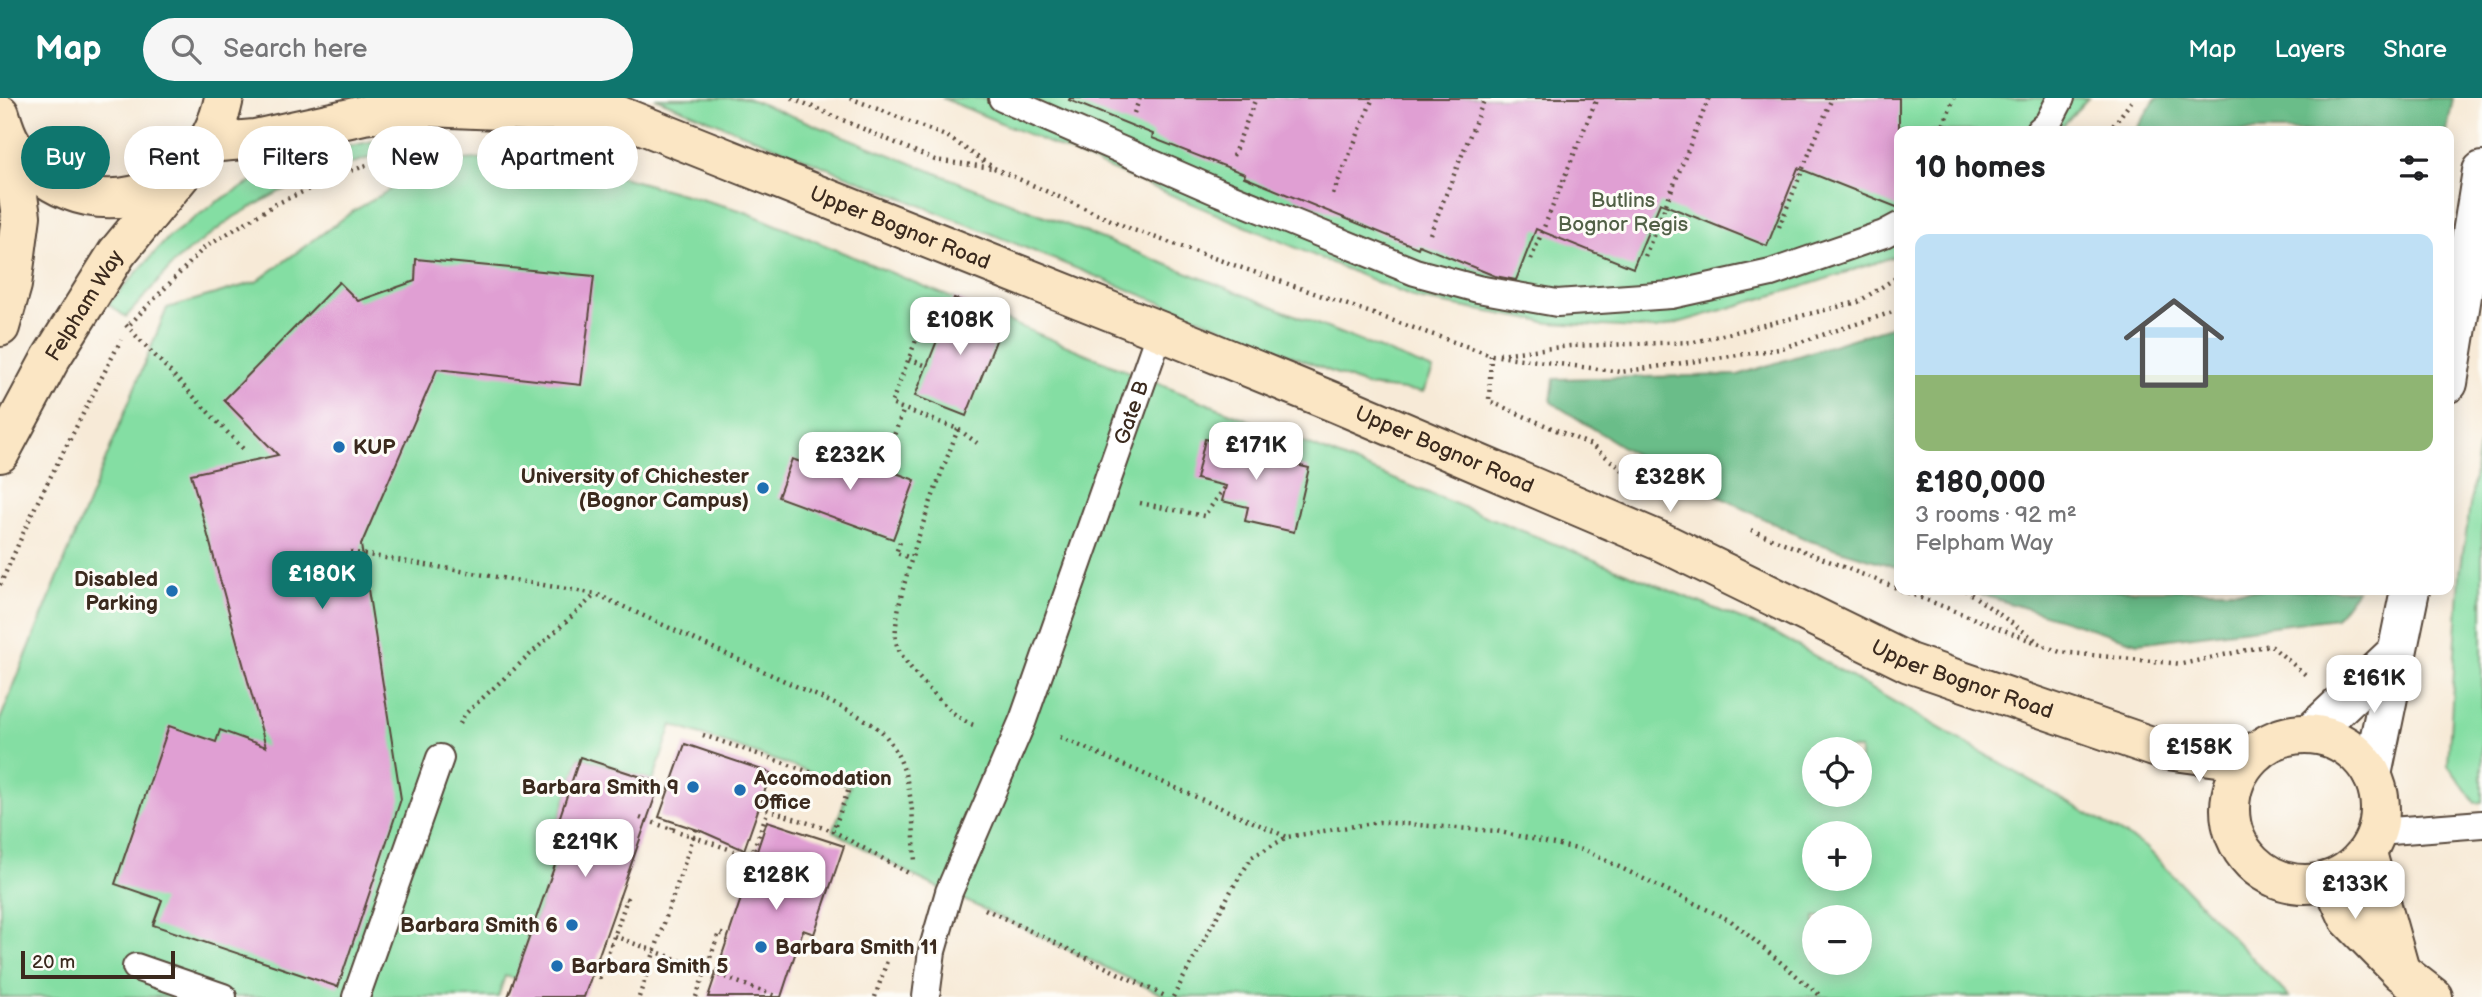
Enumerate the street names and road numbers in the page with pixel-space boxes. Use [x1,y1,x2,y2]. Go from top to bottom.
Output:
street label: Upper Bognor Road [806,180,994,275]
street label: Felpham Way [40,245,129,365]
street label: Gate B [1109,377,1154,448]
street label: Upper Bognor Road [1352,400,1538,498]
street label: Upper Bognor Road [1867,634,2056,724]

